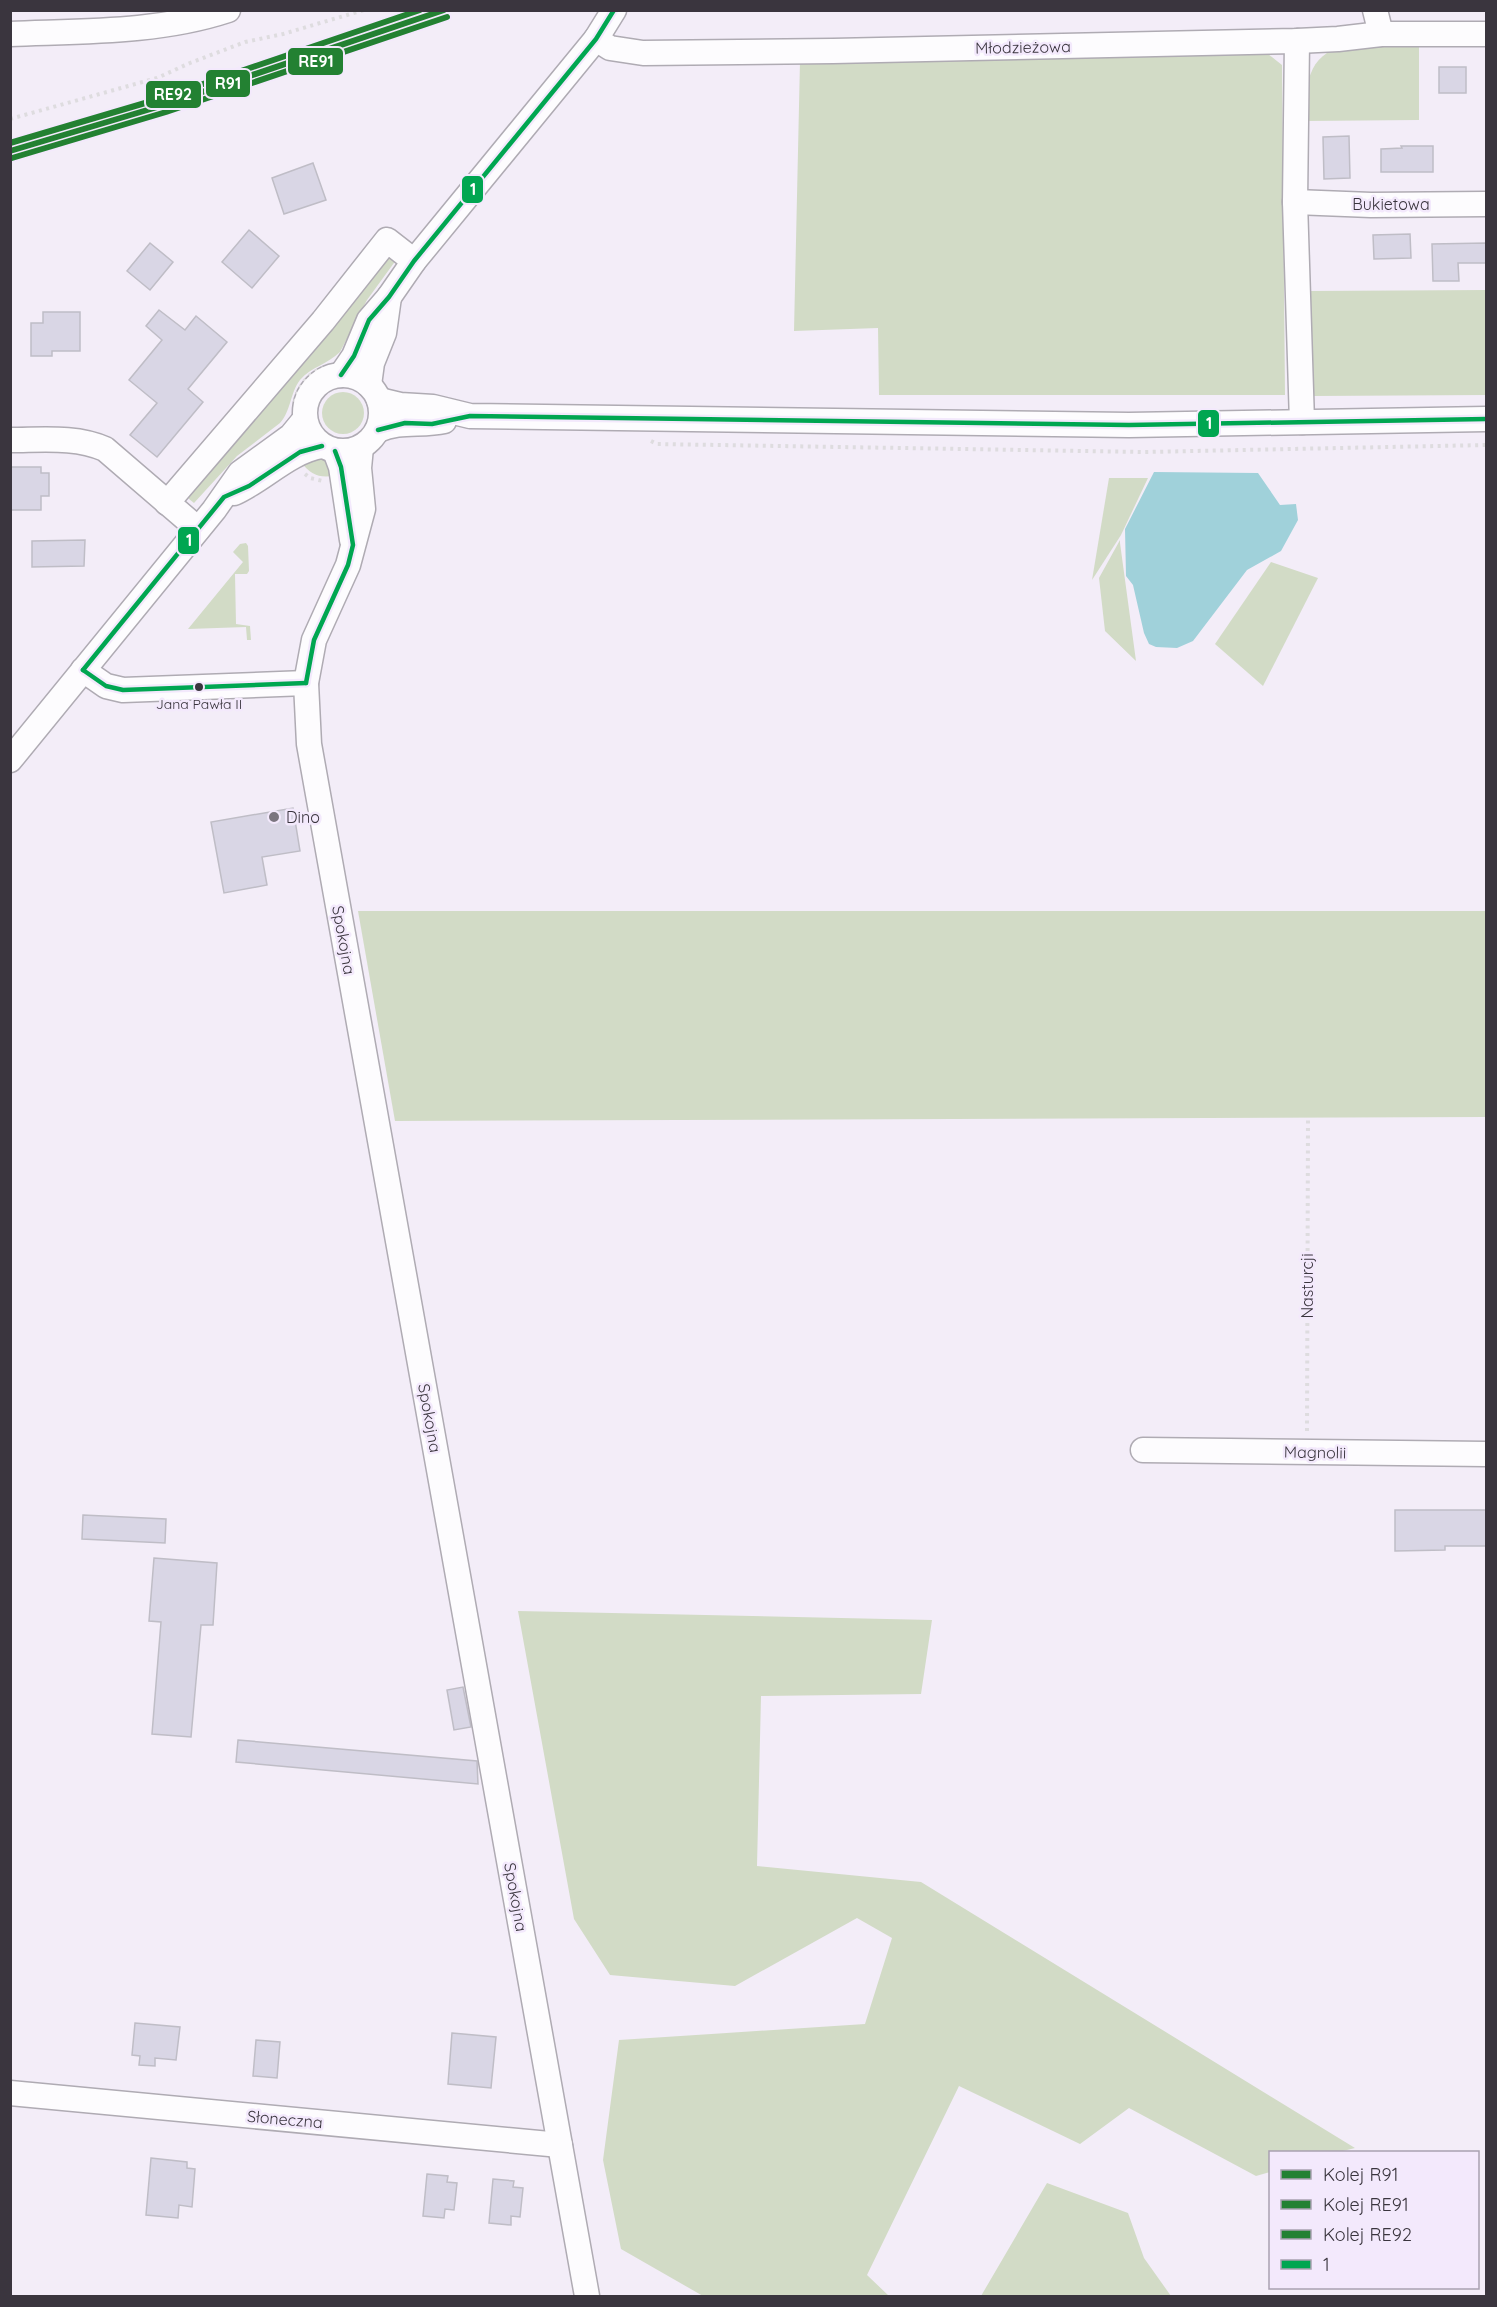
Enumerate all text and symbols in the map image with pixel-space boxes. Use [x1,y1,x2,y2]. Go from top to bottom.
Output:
street label: Młodzieżowa [975,36,1071,58]
line badge: RE91 [287,47,344,76]
text: RE91 [298,51,334,71]
line badge: R91 [205,69,251,98]
text: R91 [215,73,241,93]
line badge: RE92 [145,80,202,109]
text: RE92 [154,84,192,104]
line badge: 1 [461,175,484,204]
text: 1 [470,179,476,199]
street label: Bukietowa [1352,194,1430,214]
line badge: 1 [1197,409,1220,438]
text: 1 [1206,413,1212,433]
line badge: 1 [177,526,200,555]
text: 1 [186,530,192,550]
marker: Jana Pawła II [193,681,205,693]
place label: Jana Pawła II [156,695,242,713]
place label: Dino [286,807,320,827]
marker: Dino [267,810,281,824]
street label: Spokojna [328,904,360,976]
street label: Nasturcji [1297,1253,1317,1319]
street label: Spokojna [414,1382,446,1454]
street label: Magnolii [1284,1441,1346,1463]
street label: Spokojna [500,1861,532,1933]
street label: Słoneczna [246,2106,324,2132]
legend [1269,2151,1479,2289]
text: Kolej R91 [1323,2163,1398,2186]
text: Kolej RE91 [1323,2193,1409,2216]
text: Kolej RE92 [1323,2223,1412,2246]
text: 1 [1323,2253,1330,2276]

